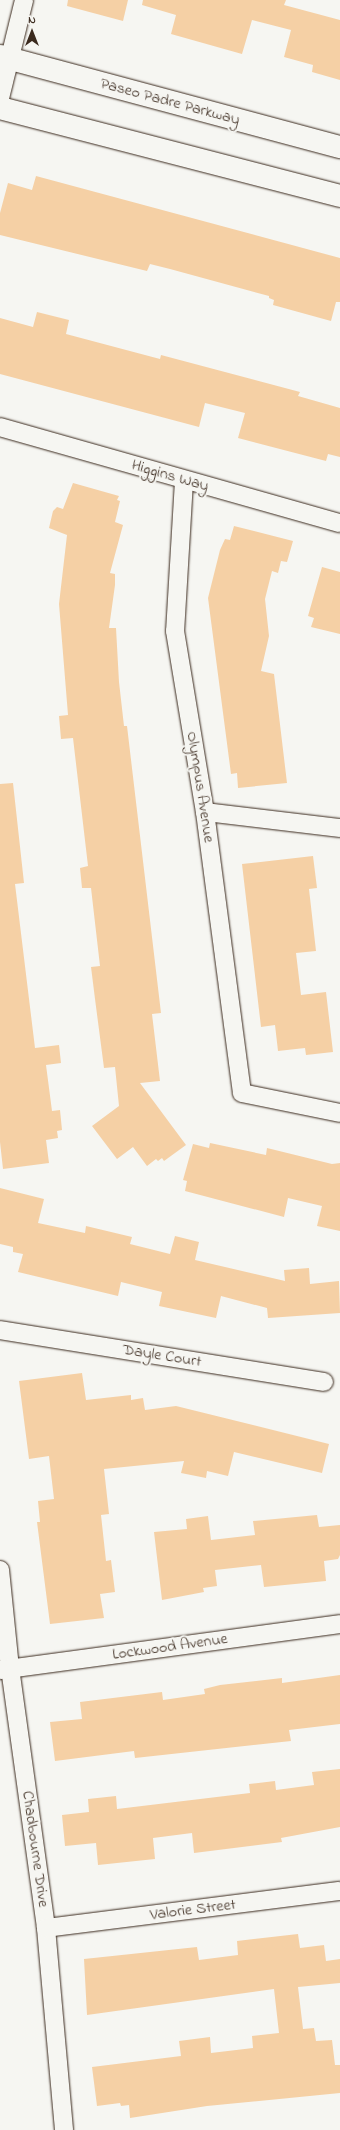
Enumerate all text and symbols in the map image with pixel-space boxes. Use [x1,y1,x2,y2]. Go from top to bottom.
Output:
north arrow [12,12,52,52]
text: N [28,12,36,28]
street label: Paseo Padre Parkway [98,74,242,130]
street label: Higgins Way [129,456,211,496]
street label: Olympus Avenue [182,730,218,844]
street label: Dayle Court [121,1340,203,1372]
street label: Lockwood Avenue [111,1629,229,1665]
street label: Chadbourne Drive [17,1790,53,1908]
street label: Valorie Street [149,1895,237,1925]

